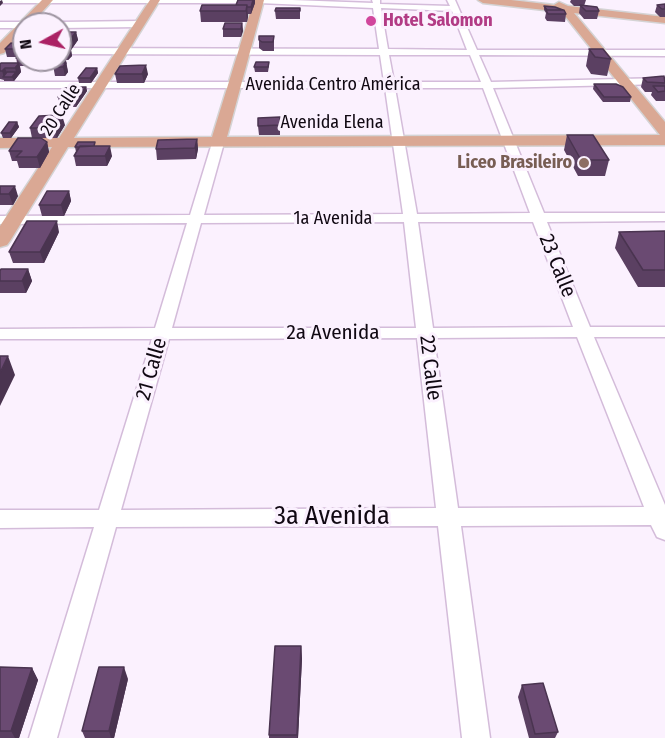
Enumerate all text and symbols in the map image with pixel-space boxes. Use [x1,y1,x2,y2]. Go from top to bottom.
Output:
place label: Hotel Salomon [383,10,493,32]
north arrow [12,12,72,72]
marker: Hotel Salomon [364,14,378,28]
text: N [16,38,36,50]
street label: Avenida Centro América [246,74,420,96]
street label: 20 Calle [36,80,86,140]
street label: Avenida Elena [280,112,384,134]
place label: Liceo Brasileiro [457,152,572,174]
marker: Liceo Brasileiro [577,156,591,170]
street label: 1a Avenida [294,208,372,230]
street label: 23 Calle [533,231,581,301]
street label: 2a Avenida [287,320,379,346]
street label: 22 Calle [414,334,446,402]
street label: 21 Calle [131,335,173,403]
street label: 3a Avenida [274,501,390,533]

